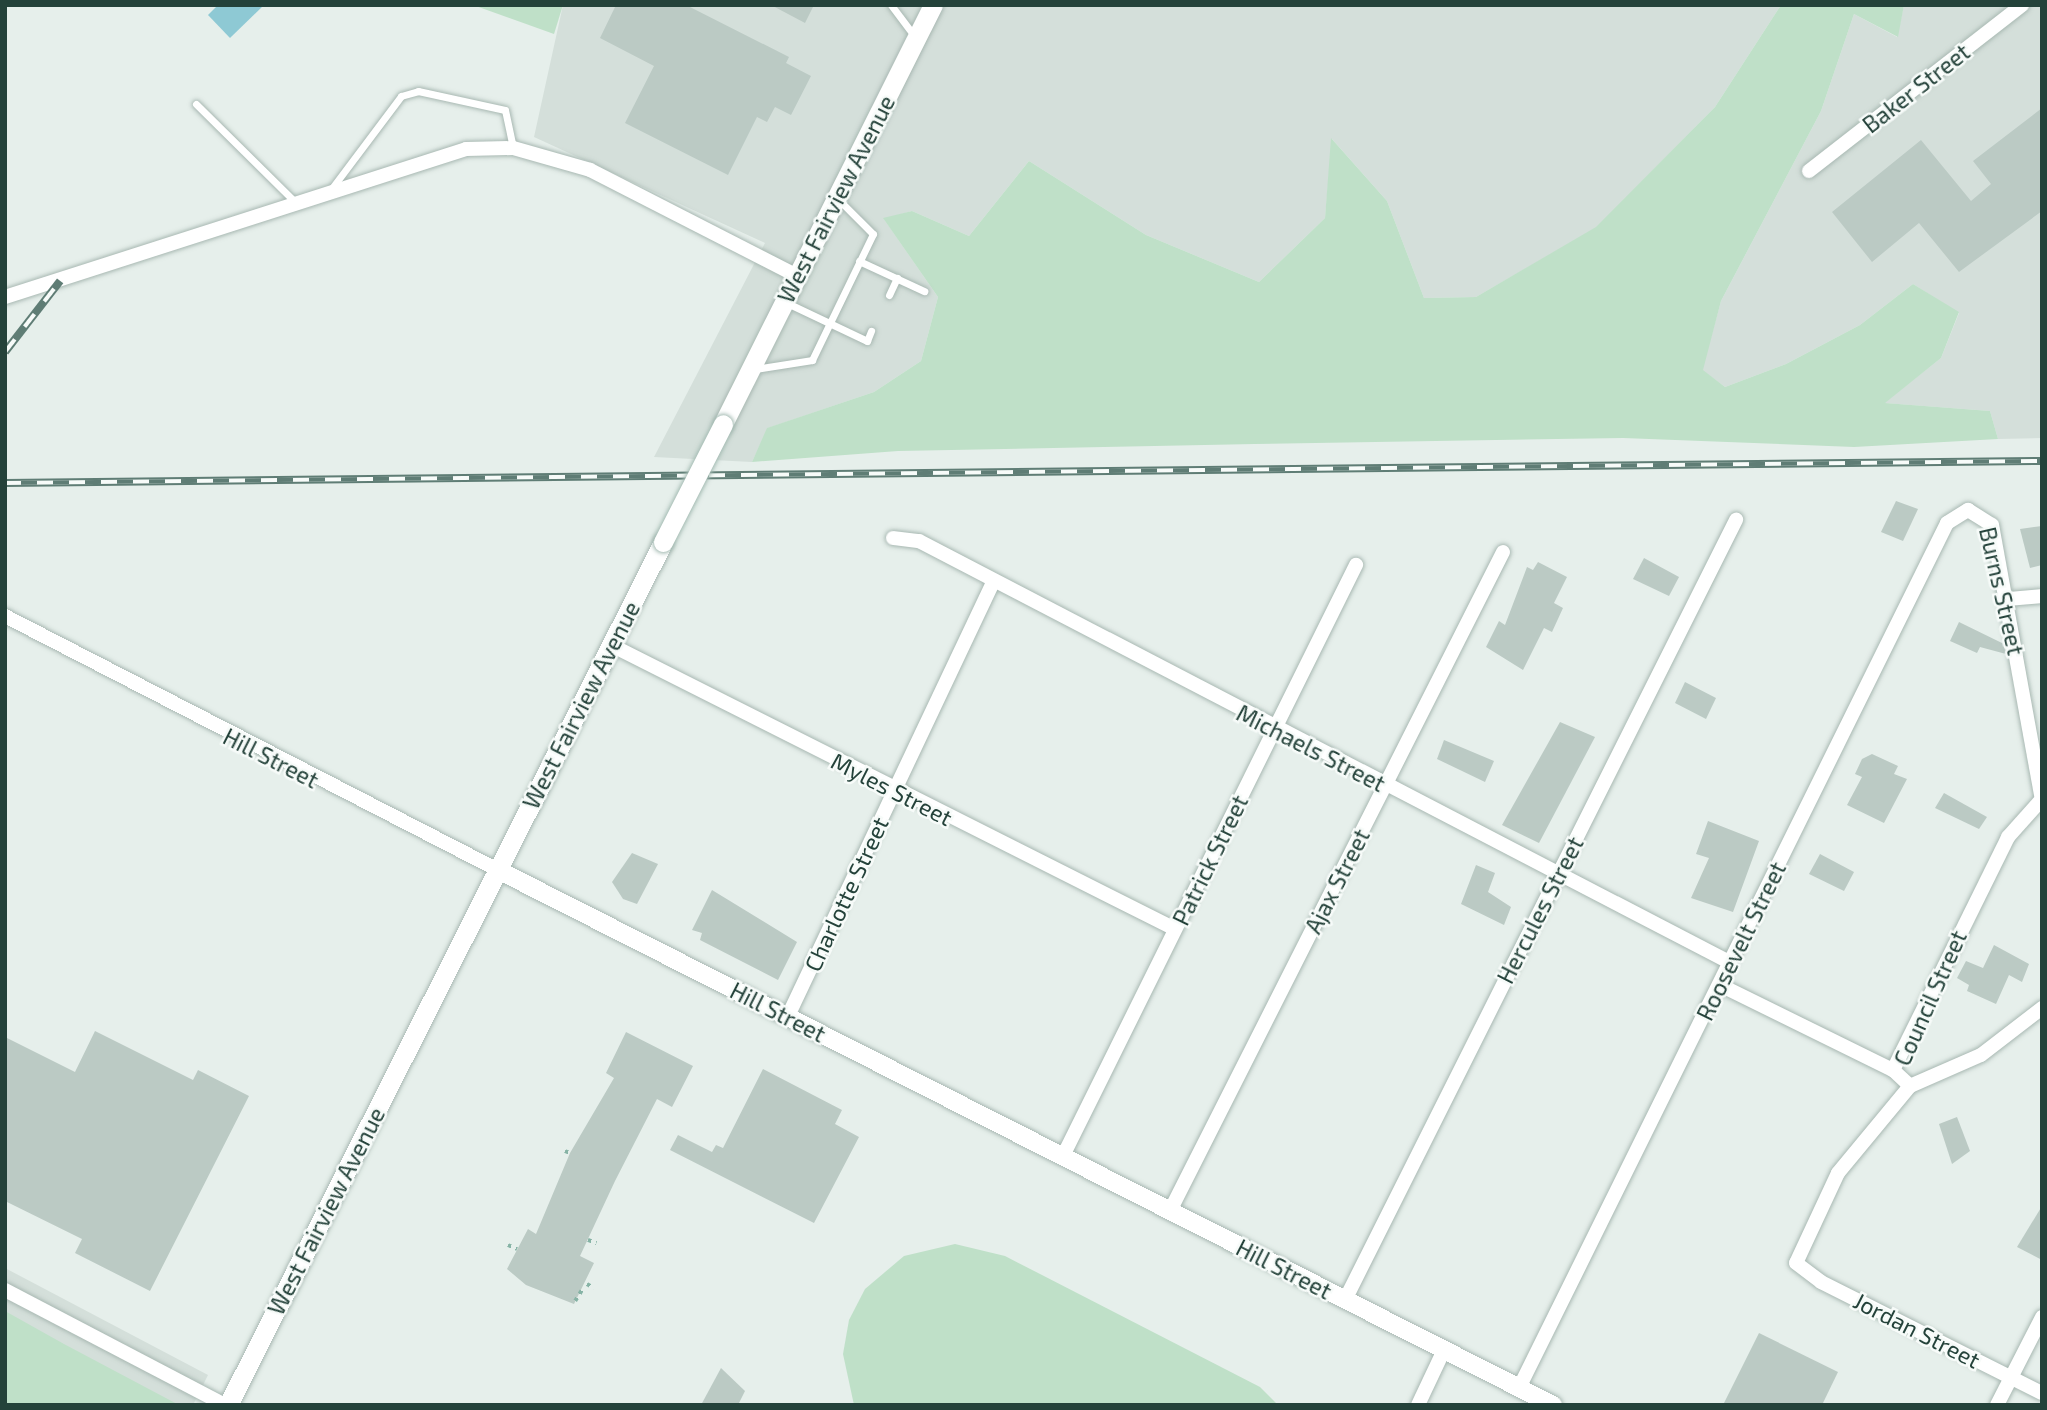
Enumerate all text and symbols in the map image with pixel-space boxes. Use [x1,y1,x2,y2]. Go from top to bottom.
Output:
street label: Baker Street [1857,37,1975,139]
street label: West Fairview Avenue [771,90,901,308]
street label: Burns Street [1974,524,2030,658]
street label: West Fairview Avenue [516,596,646,814]
street label: Michaels Street [1232,699,1390,797]
street label: Hill Street [219,722,323,794]
street label: Myles Street [827,747,957,831]
street label: Patrick Street [1167,790,1253,930]
street label: Charlotte Street [798,812,894,976]
street label: Ajax Street [1299,824,1375,938]
street label: Hercules Street [1491,832,1589,988]
street label: Roosevelt Street [1691,857,1791,1025]
street label: Council Street [1888,926,1972,1070]
street label: Hill Street [726,976,830,1048]
street label: West Fairview Avenue [261,1102,391,1320]
street label: Hill Street [1232,1233,1336,1305]
street label: Jordan Street [1849,1286,1985,1374]

